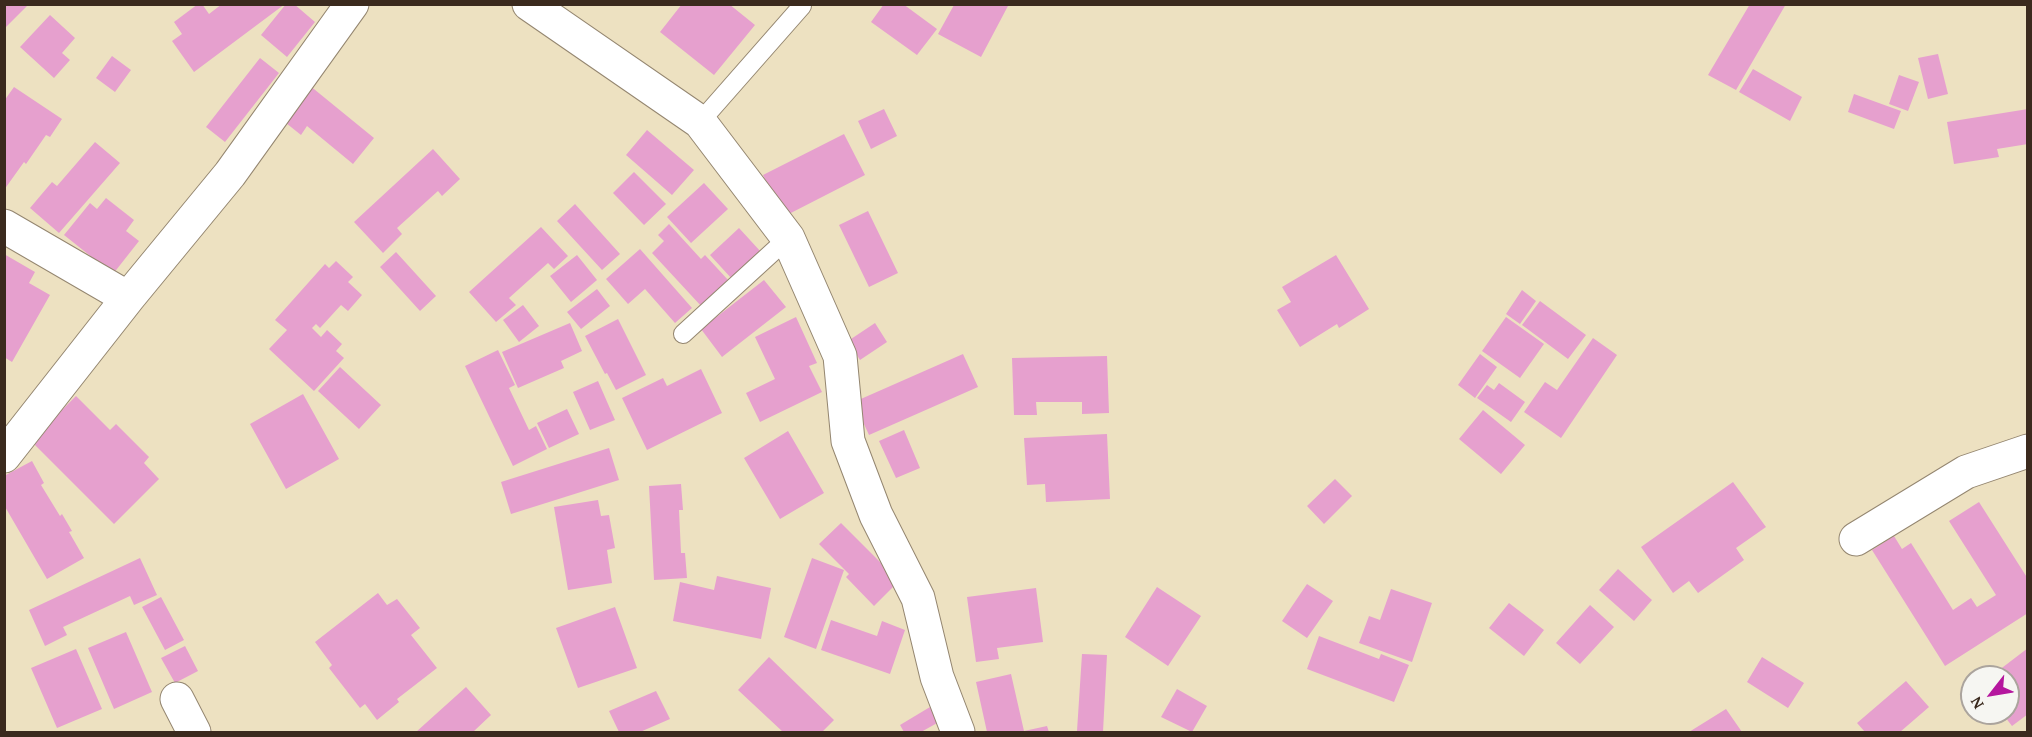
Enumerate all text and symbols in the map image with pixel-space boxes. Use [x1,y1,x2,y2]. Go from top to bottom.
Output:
north arrow [1960,665,2020,725]
text: N [1963,692,1989,714]

